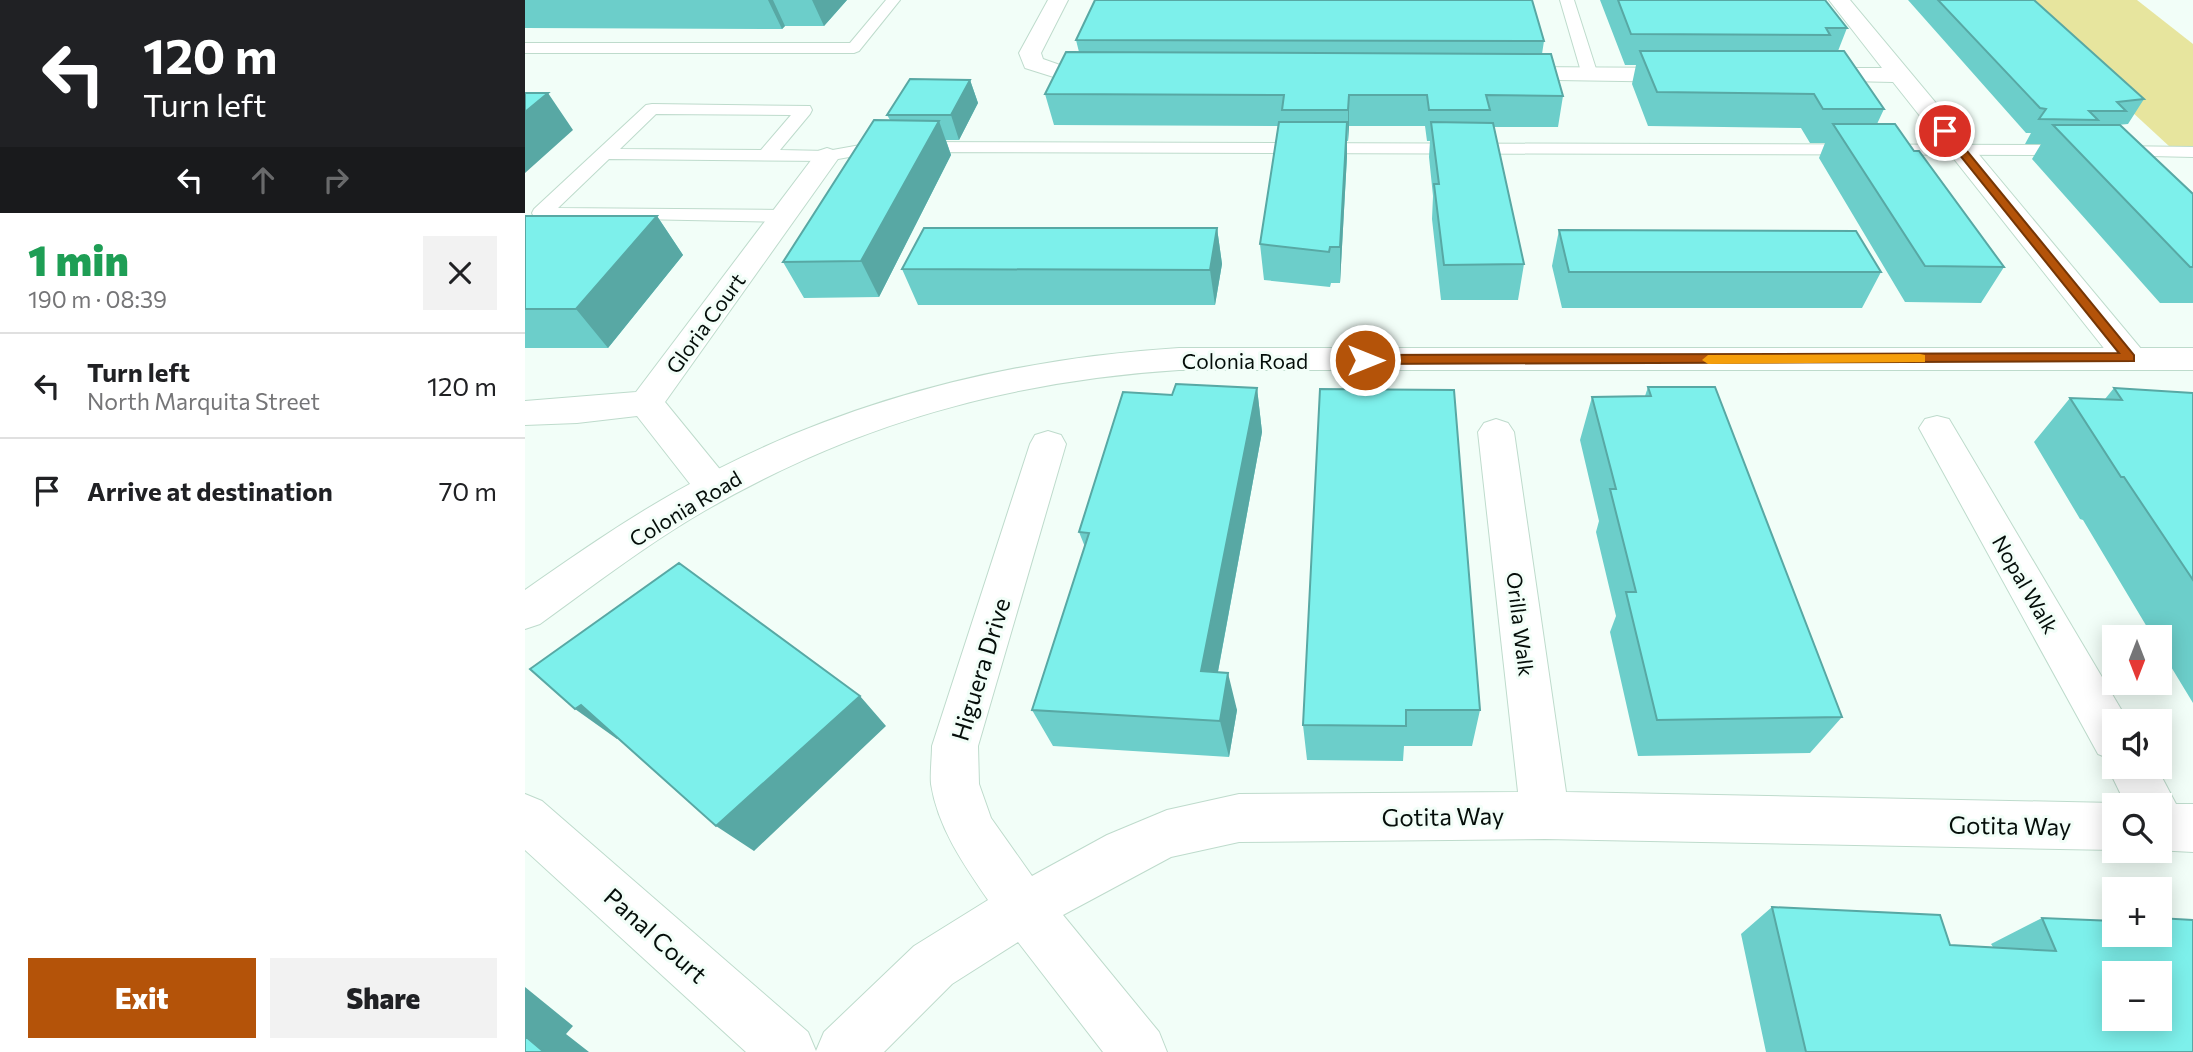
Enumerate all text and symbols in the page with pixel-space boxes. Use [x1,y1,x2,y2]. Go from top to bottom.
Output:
text: 120 m [143,24,277,84]
icon: left [28,28,119,119]
text: Turn left [143,84,267,124]
pin [1915,101,1975,161]
icon: arrive [1926,112,1964,150]
icon: left [171,161,209,199]
icon: ahead [244,161,282,199]
icon: right [317,161,355,199]
text: 1 min [28,233,129,285]
button: close [423,236,497,310]
street label: Gloria Court [660,268,750,378]
text: 190 m · 08:39 [28,285,167,313]
position arrow [1328,323,1402,397]
street label: Colonia Road [1182,348,1308,373]
text: Turn left [87,356,190,387]
icon: left [28,367,66,405]
text: 120 m [427,370,497,401]
text: North Marquita Street [87,387,320,415]
street label: Colonia Road [624,465,746,551]
icon: arrive [28,472,66,510]
text: Arrive at destination [87,475,333,506]
text: 70 m [439,475,497,506]
street label: Nopal Walk [1988,530,2064,638]
street label: Orilla Walk [1502,571,1540,677]
street label: Higuera Drive [945,594,1015,744]
north arrow [2102,625,2172,695]
map controls [2102,625,2172,1031]
button: sound [2102,709,2172,779]
button: search [2102,793,2172,863]
street label: Gotita Way [1381,800,1505,832]
street label: Gotita Way [1948,809,2072,841]
button: + [2102,877,2172,947]
street label: Panal Court [599,881,713,989]
button: Exit [28,958,256,1038]
button: Share [270,958,497,1038]
button: − [2102,961,2172,1031]

